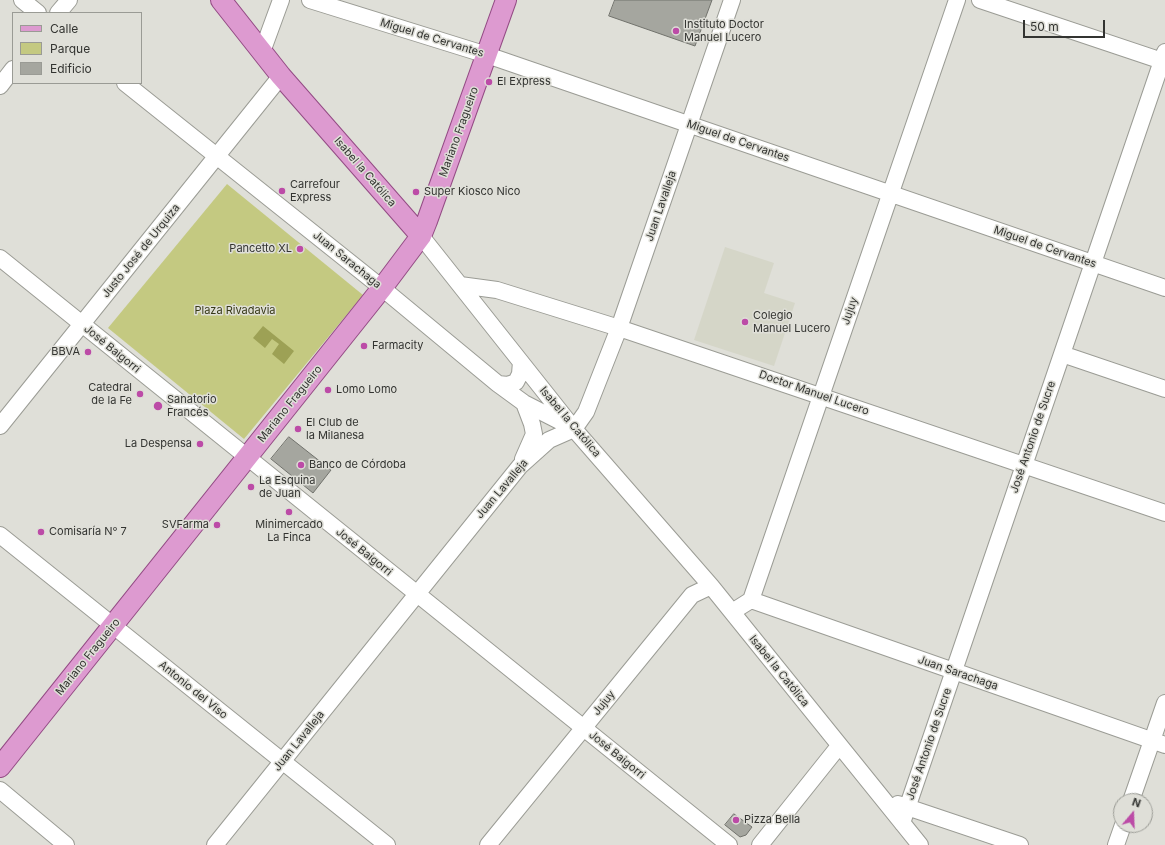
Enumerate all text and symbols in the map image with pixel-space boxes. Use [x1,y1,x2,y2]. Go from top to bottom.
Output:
legend [12,12,142,84]
scale bar [1025,12,1107,38]
street label: Miguel de Cervantes [379,16,485,60]
place label: Instituto Doctor Manuel Lucero [684,18,764,44]
text: 50 m [1030,19,1059,34]
text: Calle [50,21,78,36]
marker: Instituto Doctor Manuel Lucero [671,26,681,36]
text: Parque [50,41,90,56]
text: Edificio [50,61,92,76]
place label: El Express [497,75,551,89]
marker: El Express [484,77,494,87]
street label: Mariano Fragueiro [437,85,481,179]
street label: Miguel de Cervantes [685,117,791,165]
street label: Isabel la Católica [331,134,399,210]
street label: Juan Lavalleja [643,169,679,243]
place label: Carrefour Express [290,178,340,204]
place label: Super Kiosco Nico [424,185,520,199]
marker: Carrefour Express [277,186,287,196]
marker: Super Kiosco Nico [411,187,421,197]
street label: Justo José de Urquiza [99,202,183,300]
street label: Miguel de Cervantes [992,223,1098,271]
street label: Juan Sarachaga [310,228,384,292]
place label: Pancetto XL [229,242,292,256]
marker: Pancetto XL [295,244,305,254]
street label: Jujuy [839,296,861,326]
park label: Plaza Rivadavia [194,304,276,318]
place label: Colegio Manuel Lucero [753,309,830,335]
marker: Colegio Manuel Lucero [740,317,750,327]
street label: José Baigorri [81,322,143,376]
place label: Farmacity [372,339,423,353]
marker: Farmacity [359,341,369,351]
place label: BBVA [51,345,80,359]
marker: BBVA [83,347,93,357]
street label: Mariano Fragueiro [255,363,325,445]
street label: Doctor Manuel Lucero [757,368,871,418]
street label: José Antonio de Sucre [1008,379,1058,495]
place label: Catedral de la Fe [88,381,132,407]
place label: Lomo Lomo [336,383,397,397]
street label: Isabel la Católica [537,384,603,460]
marker: Lomo Lomo [323,385,333,395]
marker: Catedral de la Fe [135,389,145,399]
place label: Sanatorio Francés [167,393,217,419]
marker: Sanatorio Francés [152,400,164,412]
place label: El Club de la Milanesa [306,416,364,442]
marker: El Club de la Milanesa [293,424,303,434]
place label: La Despensa [125,437,192,451]
marker: La Despensa [195,439,205,449]
street label: Juan Lavalleja [473,457,531,521]
place label: Banco de Córdoba [309,458,406,472]
marker: Banco de Córdoba [296,460,306,470]
place label: La Esquina de Juan [259,474,315,500]
marker: La Esquina de Juan [246,482,256,492]
marker: Minimercado La Finca [284,507,294,517]
place label: SVFarma [162,518,209,532]
place label: Minimercado La Finca [255,518,323,544]
marker: SVFarma [212,520,222,530]
place label: Comisaría N° 7 [49,525,127,539]
street label: José Baigorri [333,525,395,579]
marker: Comisaría N° 7 [36,527,46,537]
street label: Mariano Fragueiro [53,616,123,698]
street label: Isabel la Católica [746,633,812,709]
street label: Juan Sarachaga [916,653,1000,693]
street label: Antonio del Viso [156,658,230,722]
street label: José Antonio de Sucre [904,686,954,802]
street label: Jujuy [590,688,618,718]
street label: Juan Lavalleja [271,708,327,774]
street label: José Baigorri [586,728,648,782]
north arrow [1113,793,1153,833]
text: N [1130,795,1143,811]
place label: Pizza Bella [744,813,800,827]
marker: Pizza Bella [731,815,741,825]

